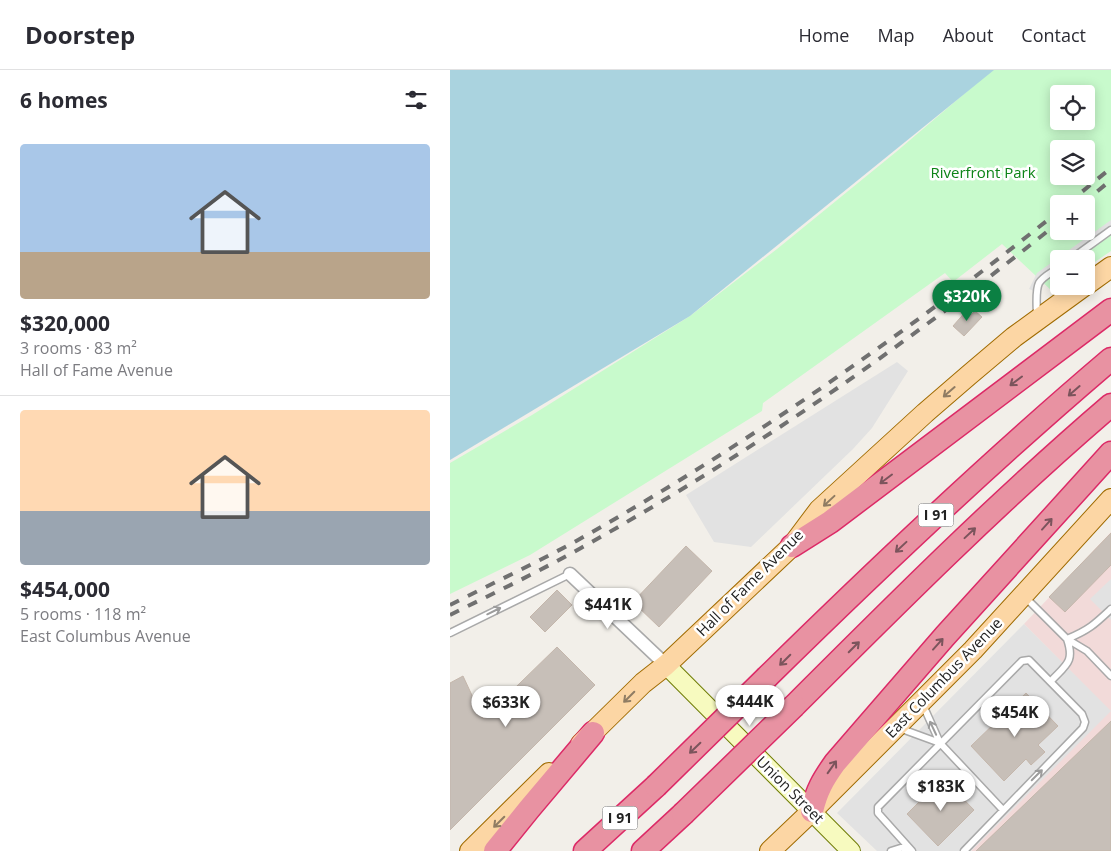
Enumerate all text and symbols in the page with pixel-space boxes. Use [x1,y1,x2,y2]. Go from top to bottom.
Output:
text: Doorstep [25,18,135,51]
text: Home [799,23,849,47]
text: Map [877,23,915,47]
text: About [943,23,993,47]
text: Contact [1021,23,1086,47]
map controls [1050,85,1095,295]
button: locate [1050,85,1095,130]
text: 6 homes [20,86,108,114]
icon: filters [402,86,430,114]
button: layers [1050,140,1095,185]
park label: Riverfront Park [930,162,1036,182]
icon: home [180,177,270,267]
button: + [1050,195,1095,240]
button: − [1050,250,1095,295]
pin: $320K [932,280,1002,322]
text: $320K [943,285,991,307]
text: $320,000 [20,309,110,337]
text: 3 rooms · 83 m² [20,337,137,359]
text: Hall of Fame Avenue [20,359,173,381]
one-way arrow [1010,376,1023,387]
one-way arrow [1067,385,1080,396]
one-way arrow [943,386,956,398]
icon: home [180,442,270,532]
one-way arrow [880,474,893,485]
one-way arrow [822,495,835,507]
road number: I 91 [918,504,954,526]
one-way arrow [1041,517,1053,530]
street label: Hall of Fame Avenue [692,525,807,640]
one-way arrow [963,527,976,539]
one-way arrow [895,541,908,553]
text: $454,000 [20,575,110,603]
pin: $441K [573,588,643,630]
text: $441K [584,593,632,615]
text: 5 rooms · 118 m² [20,603,146,625]
one-way arrow [486,606,501,615]
street label: East Columbus Avenue [880,613,1006,742]
text: East Columbus Avenue [20,625,191,647]
one-way arrow [932,637,943,650]
one-way arrow [847,641,860,653]
one-way arrow [779,654,791,666]
pin: $444K [715,684,785,727]
pin: $633K [471,686,541,728]
text: $444K [726,690,774,712]
text: $633K [482,691,530,713]
one-way arrow [623,691,635,703]
pin: $454K [980,696,1050,738]
text: $454K [991,701,1039,723]
one-way arrow [928,721,938,736]
one-way arrow [689,742,701,754]
street label: Union Street [753,751,829,827]
one-way arrow [827,760,837,774]
one-way arrow [1031,769,1043,781]
pin: $183K [906,770,976,812]
text: $183K [917,775,965,797]
road number: I 91 [602,806,638,830]
one-way arrow [493,816,505,828]

